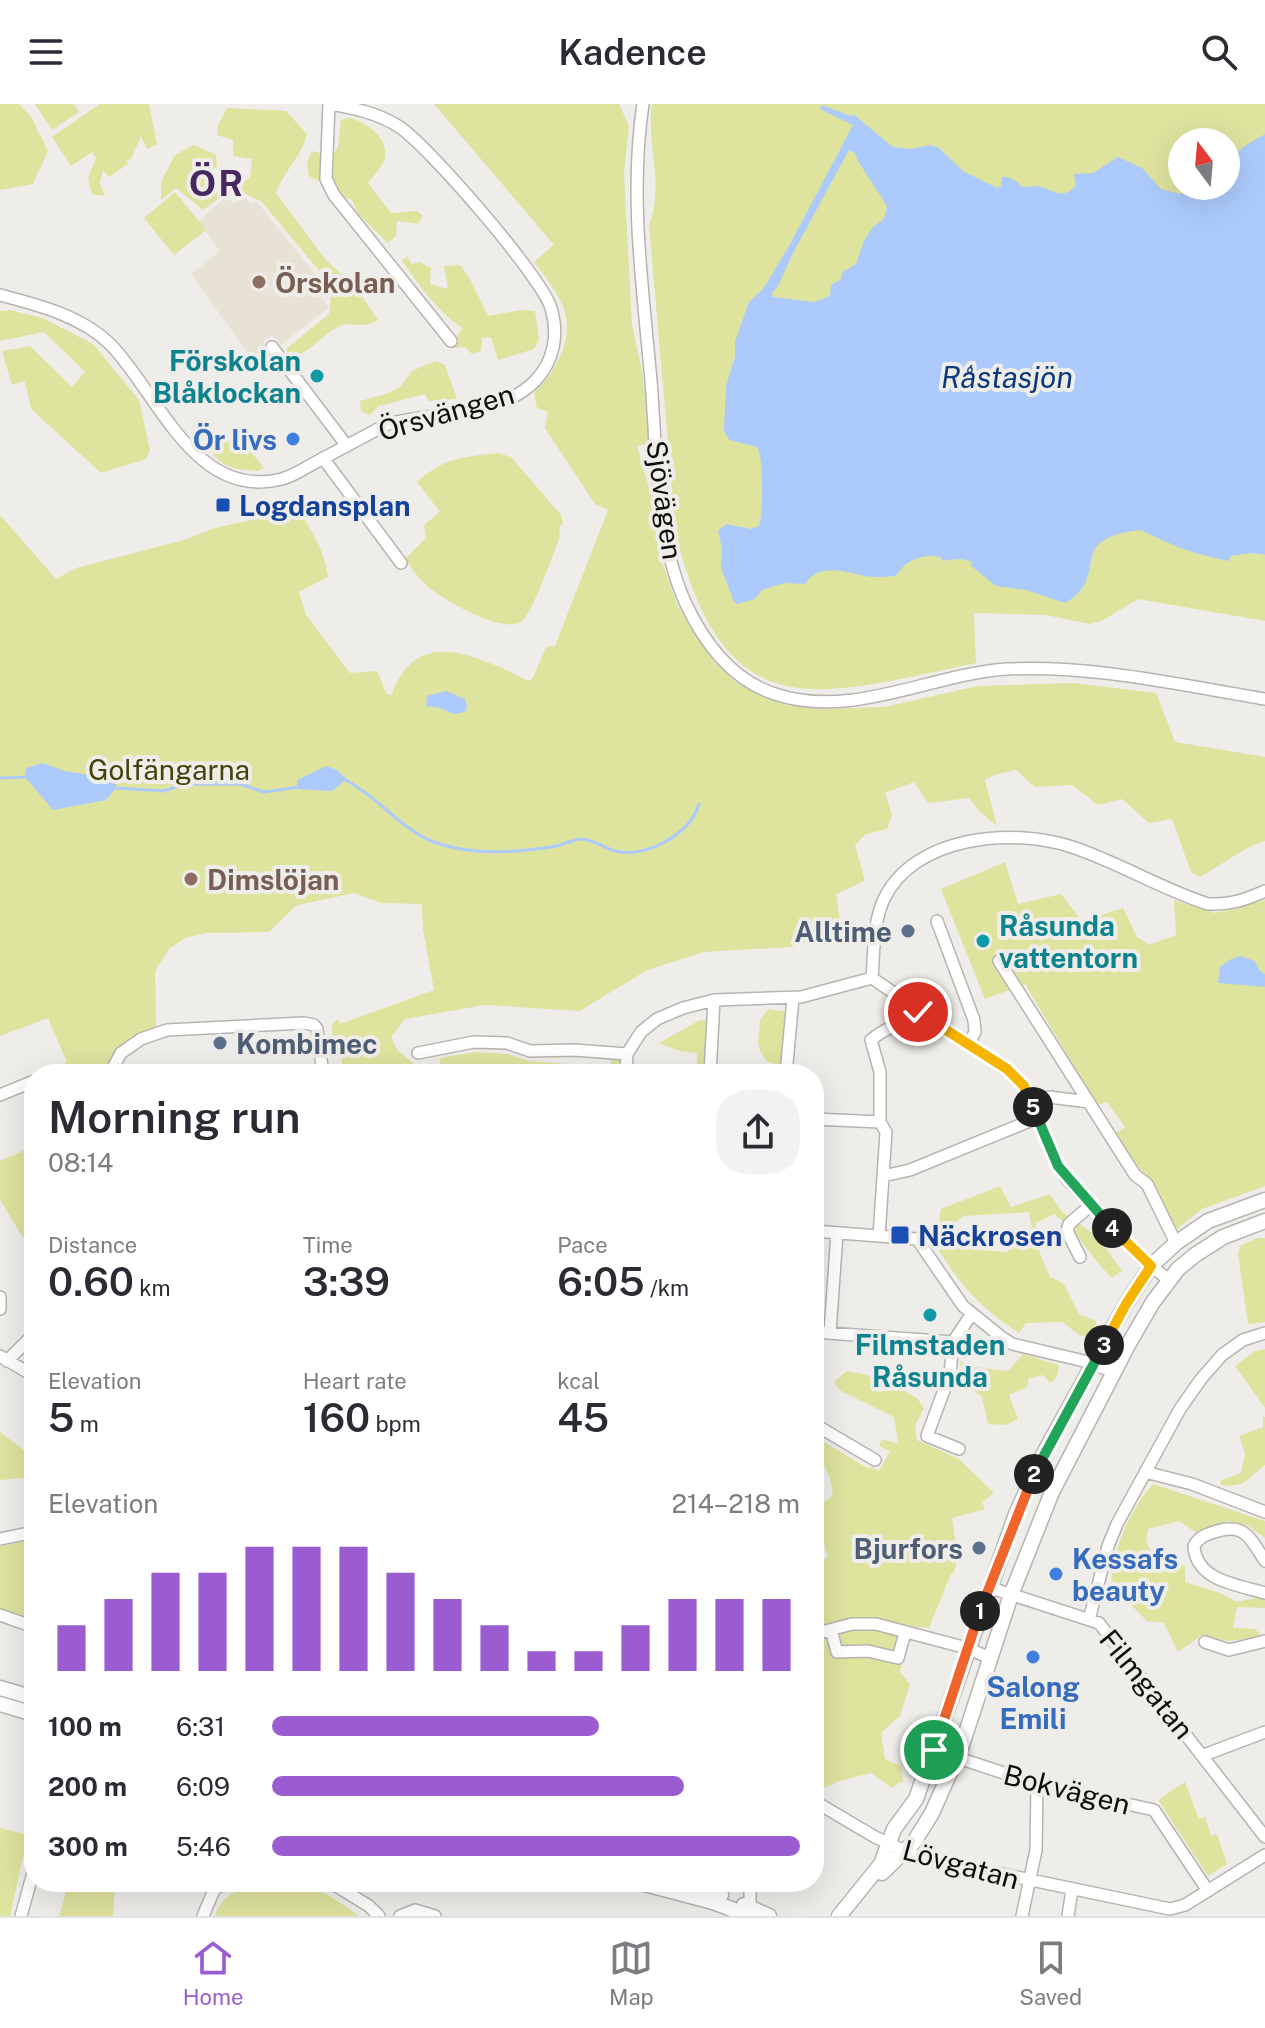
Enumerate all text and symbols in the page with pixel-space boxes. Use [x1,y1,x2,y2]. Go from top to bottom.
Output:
icon: menu [24,30,68,74]
icon: search [1197,30,1241,74]
text: Kadence [558,31,707,73]
north arrow [1168,128,1240,200]
map controls [1168,128,1240,200]
district label: ÖR [189,162,245,204]
place label: Örskolan [275,266,395,299]
marker: Örskolan [250,273,268,291]
place label: Förskolan Blåklockan [153,344,301,409]
water label: Råstasjön [941,359,1073,395]
marker: Förskolan Blåklockan [308,367,326,385]
street label: Örsvängen [374,377,518,447]
place label: Ör livs [193,423,277,456]
marker: Ör livs [284,430,302,448]
street label: Sjövägen [640,438,690,562]
place label: Logdansplan [239,489,411,522]
marker: Logdansplan [214,496,232,514]
park label: Golfängarna [88,753,250,786]
place label: Dimslöjan [207,863,339,896]
marker: Dimslöjan [182,870,200,888]
place label: Råsunda vattentorn [999,909,1138,974]
place label: Alltime [794,915,892,948]
marker: Alltime [899,922,917,940]
marker: Råsunda vattentorn [974,932,992,950]
pin [884,978,952,1046]
icon: check [896,990,940,1034]
place label: Kombimec [236,1027,378,1060]
marker: Kombimec [211,1034,229,1052]
pin: 5 [1013,1087,1053,1127]
button: share [716,1090,800,1174]
text: Morning run [48,1091,301,1143]
text: 5 [1026,1094,1040,1120]
text: 08:14 [48,1147,113,1178]
pin: 4 [1092,1208,1132,1248]
text: 4 [1105,1215,1119,1241]
place label: Näckrosen [918,1219,1062,1252]
marker: Näckrosen [889,1224,911,1246]
text: Distance [48,1232,137,1258]
text: Time [303,1232,353,1258]
text: Pace [557,1232,608,1258]
text: 0.60 [48,1258,134,1305]
text: 3:39 [303,1258,390,1305]
text: 6:05 [557,1258,645,1305]
text: km [134,1275,171,1301]
text: /km [645,1275,689,1301]
marker: Filmstaden Råsunda [921,1306,939,1324]
pin: 3 [1084,1325,1124,1365]
place label: Filmstaden Råsunda [855,1328,1005,1393]
text: 3 [1097,1332,1111,1358]
text: Elevation [48,1368,141,1394]
text: Heart rate [303,1368,407,1394]
text: kcal [557,1368,600,1394]
text: 5 [48,1394,74,1441]
text: 160 [303,1394,370,1441]
text: 45 [557,1394,609,1441]
text: m [74,1411,99,1437]
text: bpm [370,1411,421,1437]
pin: 2 [1014,1454,1054,1494]
text: 2 [1027,1461,1041,1487]
text: Elevation [48,1488,158,1519]
text: 214–218 m [671,1488,800,1519]
place label: Bjurfors [854,1532,963,1565]
marker: Bjurfors [970,1539,988,1557]
place label: Kessafs beauty [1072,1542,1178,1607]
marker: Kessafs beauty [1047,1565,1065,1583]
pin: 1 [960,1591,1000,1631]
text: 1 [975,1598,985,1624]
street label: Filmgatan [1093,1623,1201,1745]
marker: Salong Emili [1024,1648,1042,1666]
place label: Salong Emili [986,1670,1080,1735]
text: 100 m [48,1711,122,1742]
text: 6:31 [176,1711,225,1742]
pin [900,1716,968,1784]
icon: arrive [912,1728,956,1772]
street label: Bokvägen [1000,1757,1134,1821]
text: 200 m [48,1771,127,1802]
text: 6:09 [176,1771,230,1802]
text: 300 m [48,1831,128,1862]
text: 5:46 [176,1831,231,1862]
street label: Lövgatan [899,1833,1023,1895]
tab: Home [183,1936,243,2010]
tab: Map [609,1936,654,2010]
tab: Saved [1019,1936,1082,2010]

